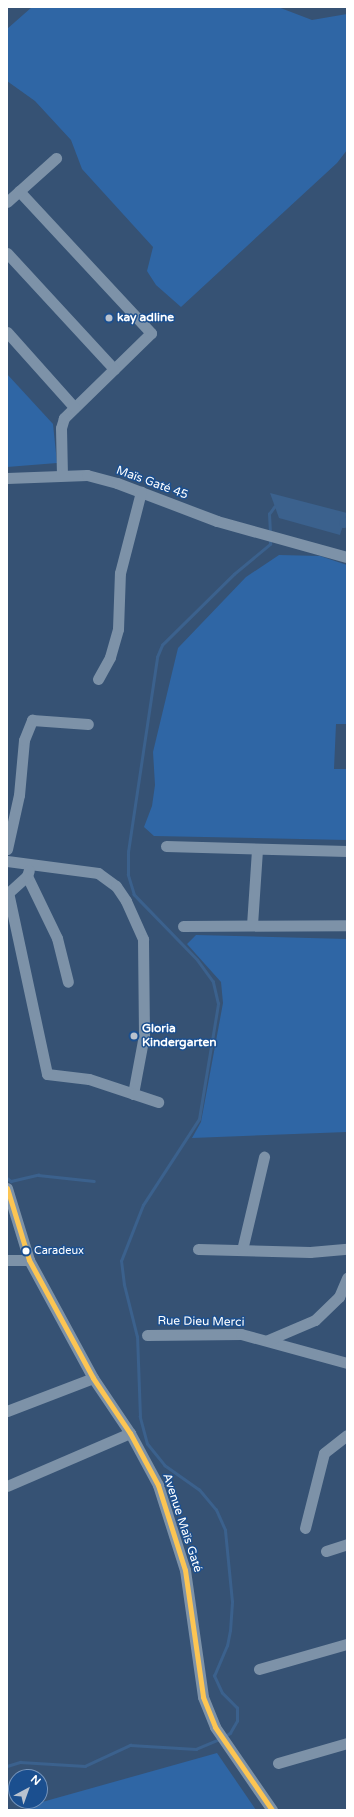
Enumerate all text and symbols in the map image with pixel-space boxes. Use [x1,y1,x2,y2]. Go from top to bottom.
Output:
place label: kay adline [117,311,174,325]
marker: kay adline [104,313,114,323]
street label: Maïs Gaté 45 [114,463,190,503]
place label: Gloria Kindergarten [142,1022,217,1050]
marker: Gloria Kindergarten [129,1031,139,1041]
place label: Caradeux [34,1244,84,1258]
marker: Caradeux [21,1246,31,1256]
street label: Rue Dieu Merci [157,1314,245,1330]
street label: Avenue Maïs Gaté [159,1472,205,1574]
north arrow [8,1769,48,1809]
text: N [28,1773,43,1788]

